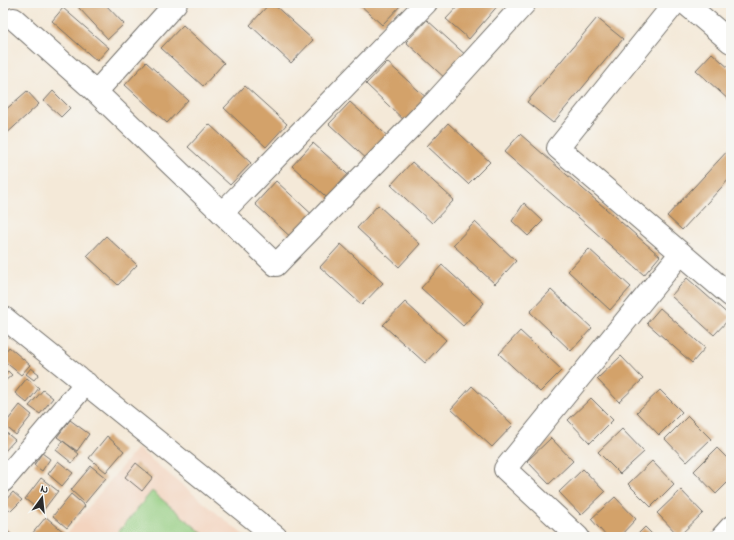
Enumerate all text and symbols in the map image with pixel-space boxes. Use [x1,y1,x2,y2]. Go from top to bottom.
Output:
north arrow [22,478,62,518]
text: N [39,481,50,498]

